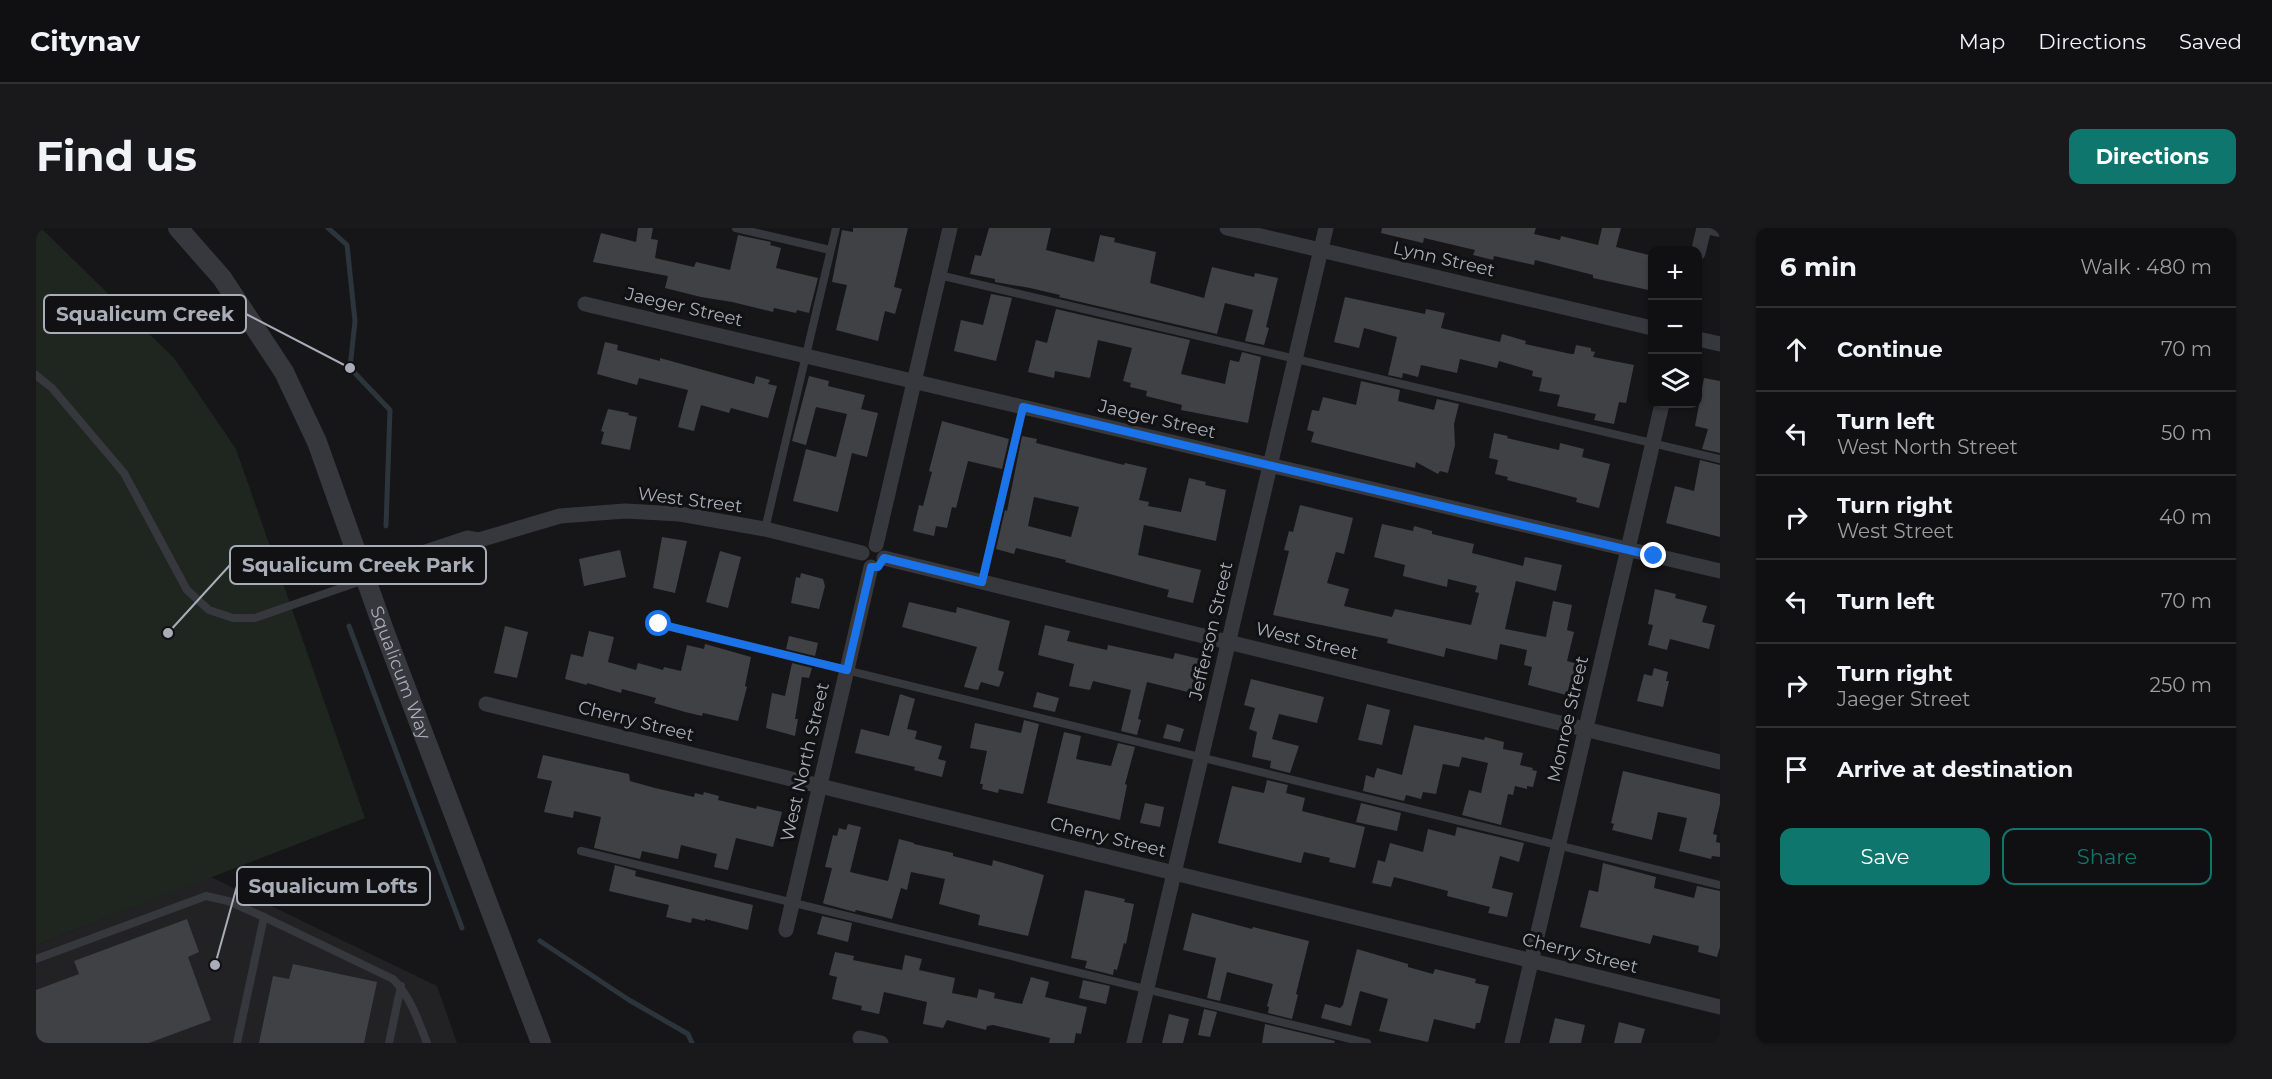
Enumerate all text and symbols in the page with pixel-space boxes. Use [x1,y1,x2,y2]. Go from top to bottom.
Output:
text: Citynav [30,24,140,58]
text: Map [1959,29,2005,54]
text: Directions [2038,29,2146,54]
text: Saved [2179,29,2242,54]
button: Directions [2069,129,2236,184]
text: Find us [36,130,197,182]
street label: Lynn Street [1391,237,1497,281]
map controls [1648,246,1702,408]
button: + [1648,246,1702,300]
text: 6 min [1780,251,1857,283]
text: Walk · 480 m [2080,255,2212,279]
street label: Jaeger Street [622,283,745,331]
callout: Squalicum Creek [44,295,246,333]
button: − [1648,300,1702,354]
text: Squalicum Creek [56,302,235,326]
icon: ahead [1780,333,1813,366]
text: Continue [1837,336,1943,363]
text: 70 m [2161,337,2212,361]
button: layers [1648,354,1702,408]
street label: Jaeger Street [1095,395,1218,443]
text: Turn left [1837,408,1935,435]
icon: left [1780,417,1813,450]
text: 50 m [2161,421,2212,445]
text: West North Street [1837,435,2018,459]
street label: West Street [636,483,744,517]
text: Turn right [1837,492,1952,519]
icon: right [1780,501,1813,534]
text: 40 m [2159,505,2212,529]
text: West Street [1837,519,1954,543]
route end [1640,542,1666,568]
callout: Squalicum Creek Park [230,546,486,584]
text: Squalicum Creek Park [242,553,475,577]
street label: Jefferson Street [1184,560,1238,703]
icon: left [1780,585,1813,618]
text: Turn left [1837,588,1935,615]
text: 70 m [2161,589,2212,613]
street label: Squalicum Way [365,603,436,743]
route start [645,610,671,636]
street label: West Street [1253,618,1361,664]
street label: Monroe Street [1543,654,1593,784]
text: Turn right [1837,660,1952,687]
icon: right [1780,669,1813,702]
text: 250 m [2150,673,2212,697]
street label: West North Street [776,680,834,844]
text: Jaeger Street [1837,687,1970,711]
street label: Cherry Street [576,696,696,746]
icon: arrive [1780,753,1813,786]
text: Arrive at destination [1837,756,2073,783]
street label: Cherry Street [1048,812,1168,862]
button: Save [1780,828,1990,885]
button: Share [2002,828,2212,885]
callout: Squalicum Lofts [237,867,430,905]
text: Squalicum Lofts [248,874,418,898]
street label: Cherry Street [1520,928,1640,978]

